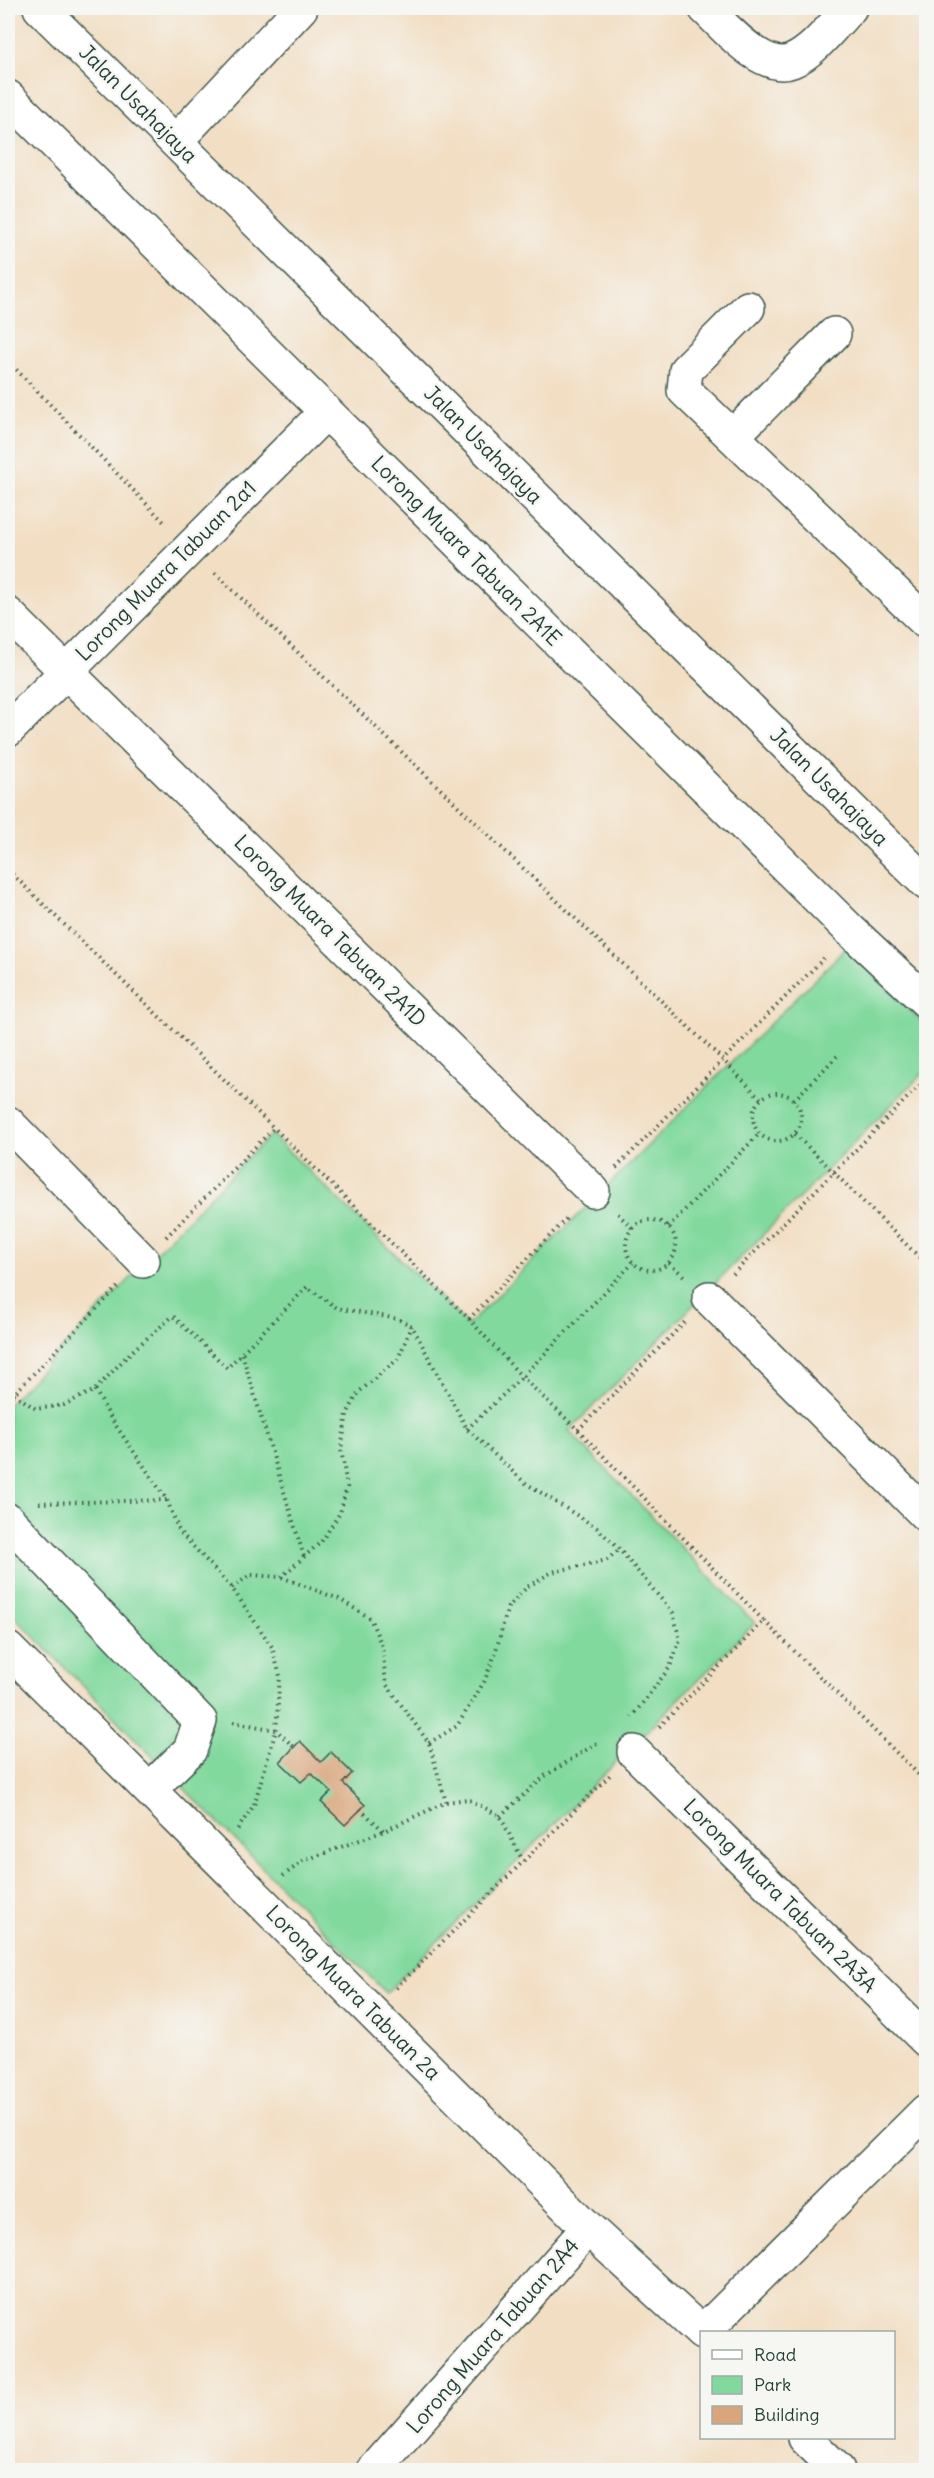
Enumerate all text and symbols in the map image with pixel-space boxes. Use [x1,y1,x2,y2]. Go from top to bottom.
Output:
street label: Jalan Usahajaya [73,39,203,169]
street label: Jalan Usahajaya [418,380,548,510]
street label: Lorong Muara Tabuan 2A1E [365,450,567,652]
street label: Lorong Muara Tabuan 2a1 [70,475,262,667]
street label: Jalan Usahajaya [764,722,894,852]
street label: Lorong Muara Tabuan 2A1D [229,829,432,1032]
street label: Lorong Muara Tabuan 2A3A [678,1793,883,1998]
street label: Lorong Muara Tabuan 2a [260,1899,447,2086]
street label: Lorong Muara Tabuan 2A4 [400,2232,585,2439]
legend [700,2331,895,2439]
text: Road [754,2343,797,2366]
text: Park [754,2373,791,2396]
text: Building [754,2403,819,2426]

